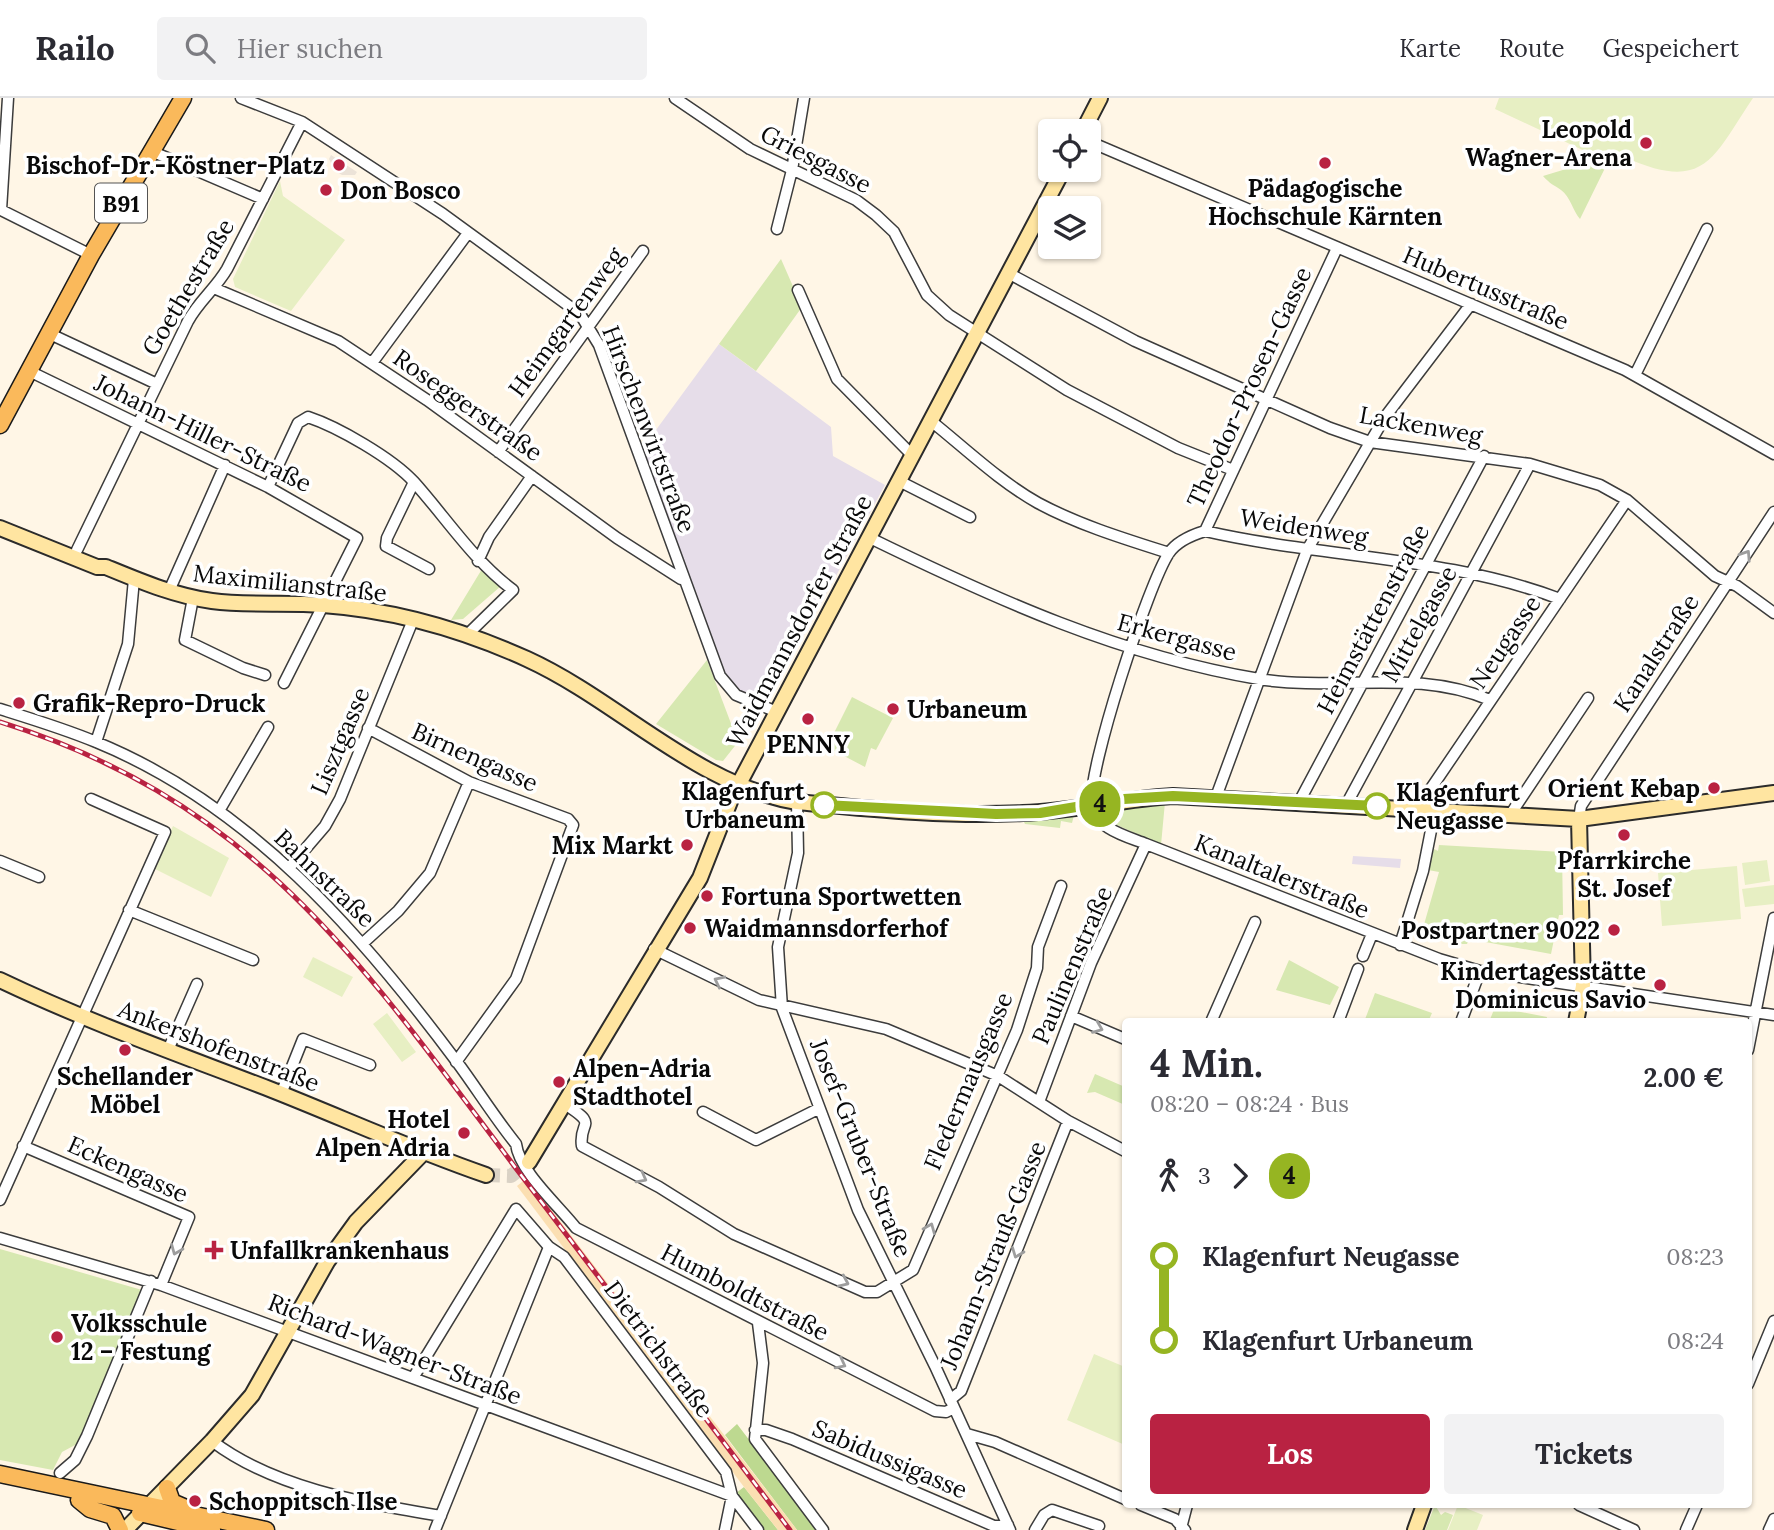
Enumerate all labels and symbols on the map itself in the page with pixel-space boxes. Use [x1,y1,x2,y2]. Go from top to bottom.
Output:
place label: Leopold Wagner-Arena [1465,114,1632,173]
street label: Griesgasse [755,118,877,200]
marker: Leopold Wagner-Arena [1638,135,1654,151]
place label: Bischof-Dr.-Köstner-Platz [25,150,325,181]
marker: Pädagogische Hochschule Kärnten [1317,155,1333,171]
marker: Bischof-Dr.-Köstner-Platz [331,157,347,173]
place label: Pädagogische Hochschule Kärnten [1208,173,1442,232]
place label: Don Bosco [340,175,461,206]
marker: Don Bosco [318,182,334,198]
road number: B91 [95,184,147,222]
street label: Goethestraße [135,213,241,361]
street label: Hubertusstraße [1398,239,1574,337]
street label: Heimgartenweg [501,241,631,403]
street label: Theodor-Prosen-Gasse [1180,262,1318,512]
street label: Hirschenwirtstraße [595,321,703,537]
street label: Roseggerstraße [387,342,549,468]
street label: Johann-Hiller-Straße [88,366,317,499]
street label: Lackenweg [1357,399,1486,451]
street label: Waidmannsdorfer Straße [719,489,879,753]
street label: Weidenweg [1238,502,1371,553]
street label: Heimstättenstraße [1310,519,1436,719]
one-way arrow [1737,550,1750,563]
street label: Maximilianstraße [192,557,388,609]
street label: Mittelgasse [1374,560,1464,688]
street label: Kanalstraße [1606,588,1706,718]
street label: Neugasse [1462,589,1548,695]
street label: Erkergasse [1114,606,1240,668]
street label: Lisztgasse [303,682,377,800]
place label: Grafik-Repro-Druck [33,688,266,719]
place label: Urbaneum [907,694,1027,725]
marker: Grafik-Repro-Druck [11,695,27,711]
marker: Urbaneum [885,701,901,717]
marker: PENNY [800,711,816,727]
street label: Birnengasse [407,715,543,799]
place label: PENNY [766,729,850,760]
place label: Orient Kebap [1548,773,1700,804]
place label: Klagenfurt Urbaneum [681,776,806,835]
place label: Klagenfurt Neugasse [1396,777,1521,836]
marker: Orient Kebap [1706,780,1722,796]
line badge: 4 [1077,781,1123,827]
marker: Klagenfurt Urbaneum [811,792,837,818]
marker: Klagenfurt Neugasse [1364,793,1390,819]
street label: Bahnstraße [268,822,382,934]
street label: Kanaltalerstraße [1190,827,1374,925]
marker: Pfarrkirche St. Josef [1616,827,1632,843]
place label: Mix Markt [551,830,674,861]
marker: Mix Markt [679,837,695,853]
place label: Pfarrkirche St. Josef [1557,845,1691,904]
place label: Fortuna Sportwetten [721,881,961,912]
street label: Paulinenstraße [1025,881,1119,1049]
marker: Fortuna Sportwetten [699,888,715,904]
place label: Waidmannsdorferhof [704,913,950,944]
place label: Postpartner 9022 [1401,915,1600,946]
marker: Waidmannsdorferhof [682,920,698,936]
marker: Postpartner 9022 [1606,922,1622,938]
place label: Kindertagesstätte Dominicus Savio [1440,956,1646,1015]
one-way arrow [714,975,726,989]
marker: Kindertagesstätte Dominicus Savio [1652,977,1668,993]
street label: Fledermausgasse [917,987,1019,1175]
street label: Ankershofenstraße [113,993,324,1099]
one-way arrow [1091,1019,1103,1033]
street label: Josef-Gruber-Straße [803,1033,919,1262]
marker: Schellander Möbel [117,1042,133,1058]
place label: Alpen-Adria Stadthotel [573,1053,712,1112]
place label: Schellander Möbel [57,1061,194,1120]
marker: Alpen-Adria Stadthotel [551,1074,567,1090]
place label: Hotel Alpen Adria [316,1104,450,1163]
marker: Hotel Alpen Adria [456,1125,472,1141]
street label: Eckengasse [63,1129,193,1209]
street label: Johann-Strauß-Gasse [933,1136,1053,1375]
one-way arrow [635,1170,647,1184]
one-way arrow [921,1222,935,1234]
place label: Unfallkrankenhaus [230,1235,449,1266]
street label: Humboldtstraße [656,1236,834,1348]
marker: Unfallkrankenhaus [204,1240,224,1260]
one-way arrow [171,1243,185,1255]
one-way arrow [1012,1246,1026,1258]
street label: Dietrichstraße [597,1274,721,1424]
one-way arrow [837,1274,849,1288]
street label: Richard-Wagner-Straße [264,1286,526,1412]
place label: Volksschule 12 – Festung [71,1308,212,1367]
marker: Volksschule 12 – Festung [49,1329,65,1345]
one-way arrow [834,1355,846,1369]
street label: Sabidussigasse [808,1412,972,1506]
place label: Schoppitsch Ilse [209,1486,397,1517]
marker: Schoppitsch Ilse [187,1493,203,1509]

